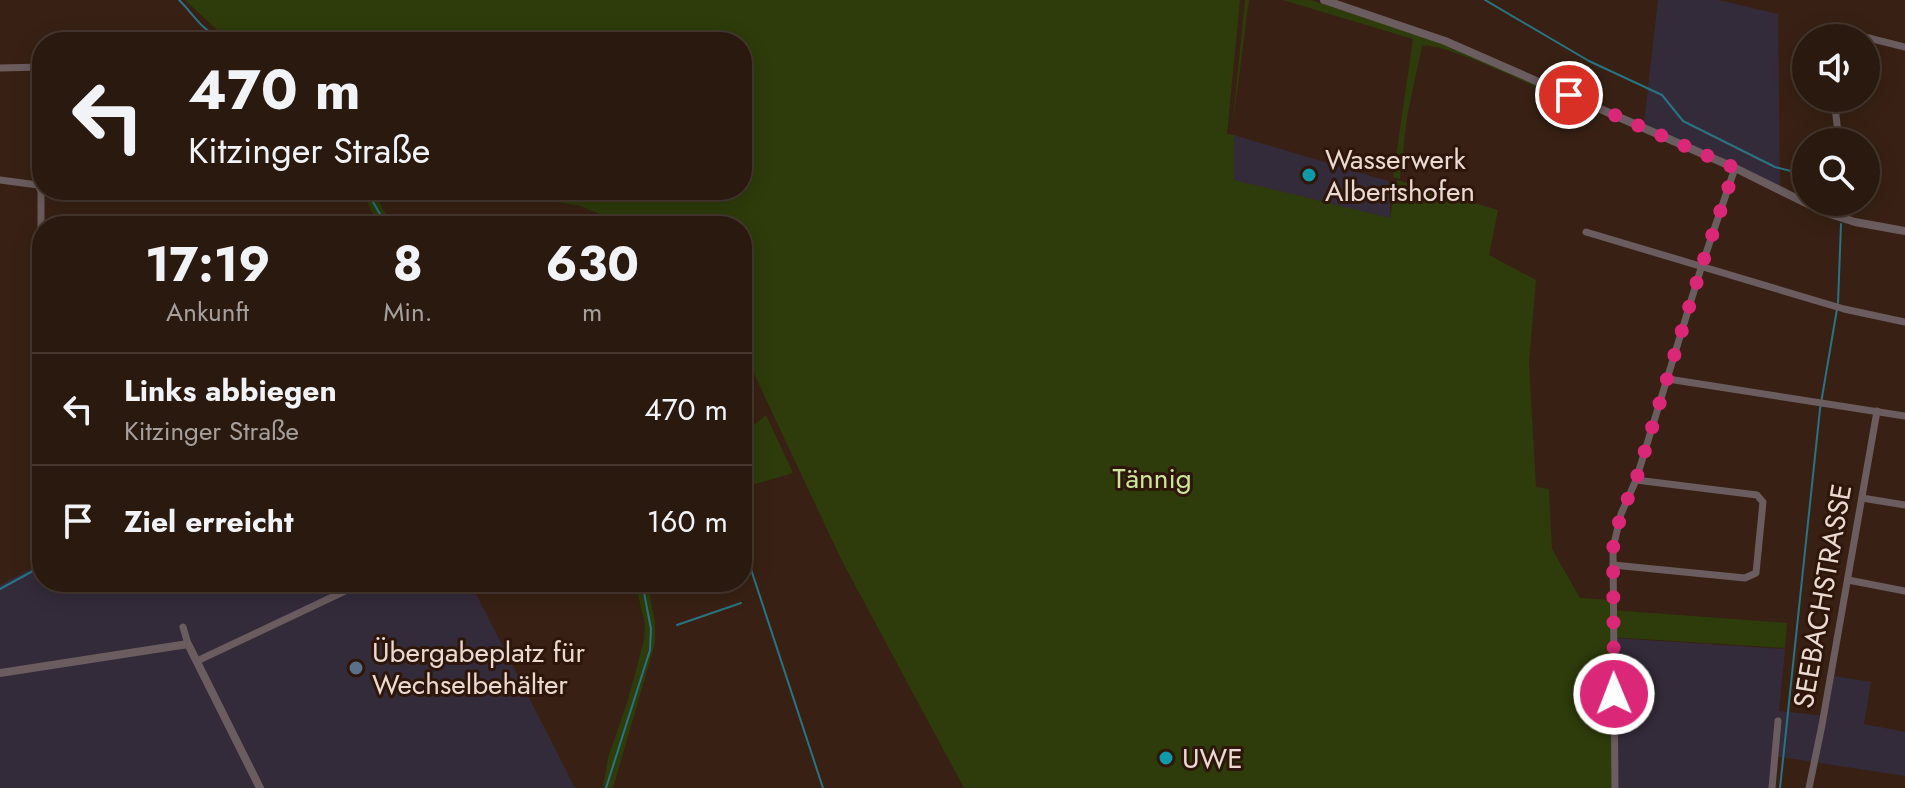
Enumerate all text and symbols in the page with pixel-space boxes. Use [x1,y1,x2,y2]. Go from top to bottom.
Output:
map controls [1792,24,1880,216]
button: sound [1792,24,1880,112]
text: 470 m [188,49,361,130]
pin [1535,61,1603,129]
icon: left [56,64,160,168]
icon: arrive [1547,73,1591,117]
text: Kitzinger Straße [188,124,430,176]
button: search [1792,128,1880,216]
place label: Wasserwerk Albertshofen [1325,139,1475,212]
marker: Wasserwerk Albertshofen [1300,166,1318,184]
text: 17:19 [145,230,270,299]
text: 8 [393,230,423,299]
text: 630 [545,230,639,299]
text: Ankunft [166,293,249,331]
text: Min. [383,293,432,331]
text: m [582,293,602,331]
text: Links abbiegen [124,369,337,412]
icon: left [56,387,100,431]
text: 470 m [644,388,728,431]
text: Kitzinger Straße [124,412,299,450]
park label: Tännig [1112,458,1192,499]
street label: SEEBACHSTRASSE [1783,481,1862,711]
icon: arrive [56,499,100,543]
text: Ziel erreicht [124,500,293,543]
text: 160 m [647,500,728,543]
place label: Übergabeplatz für Wechselbehälter [372,632,585,705]
position arrow [1572,652,1656,736]
marker: Übergabeplatz für Wechselbehälter [347,659,365,677]
place label: UWE [1182,738,1243,779]
marker: UWE [1157,749,1175,767]

